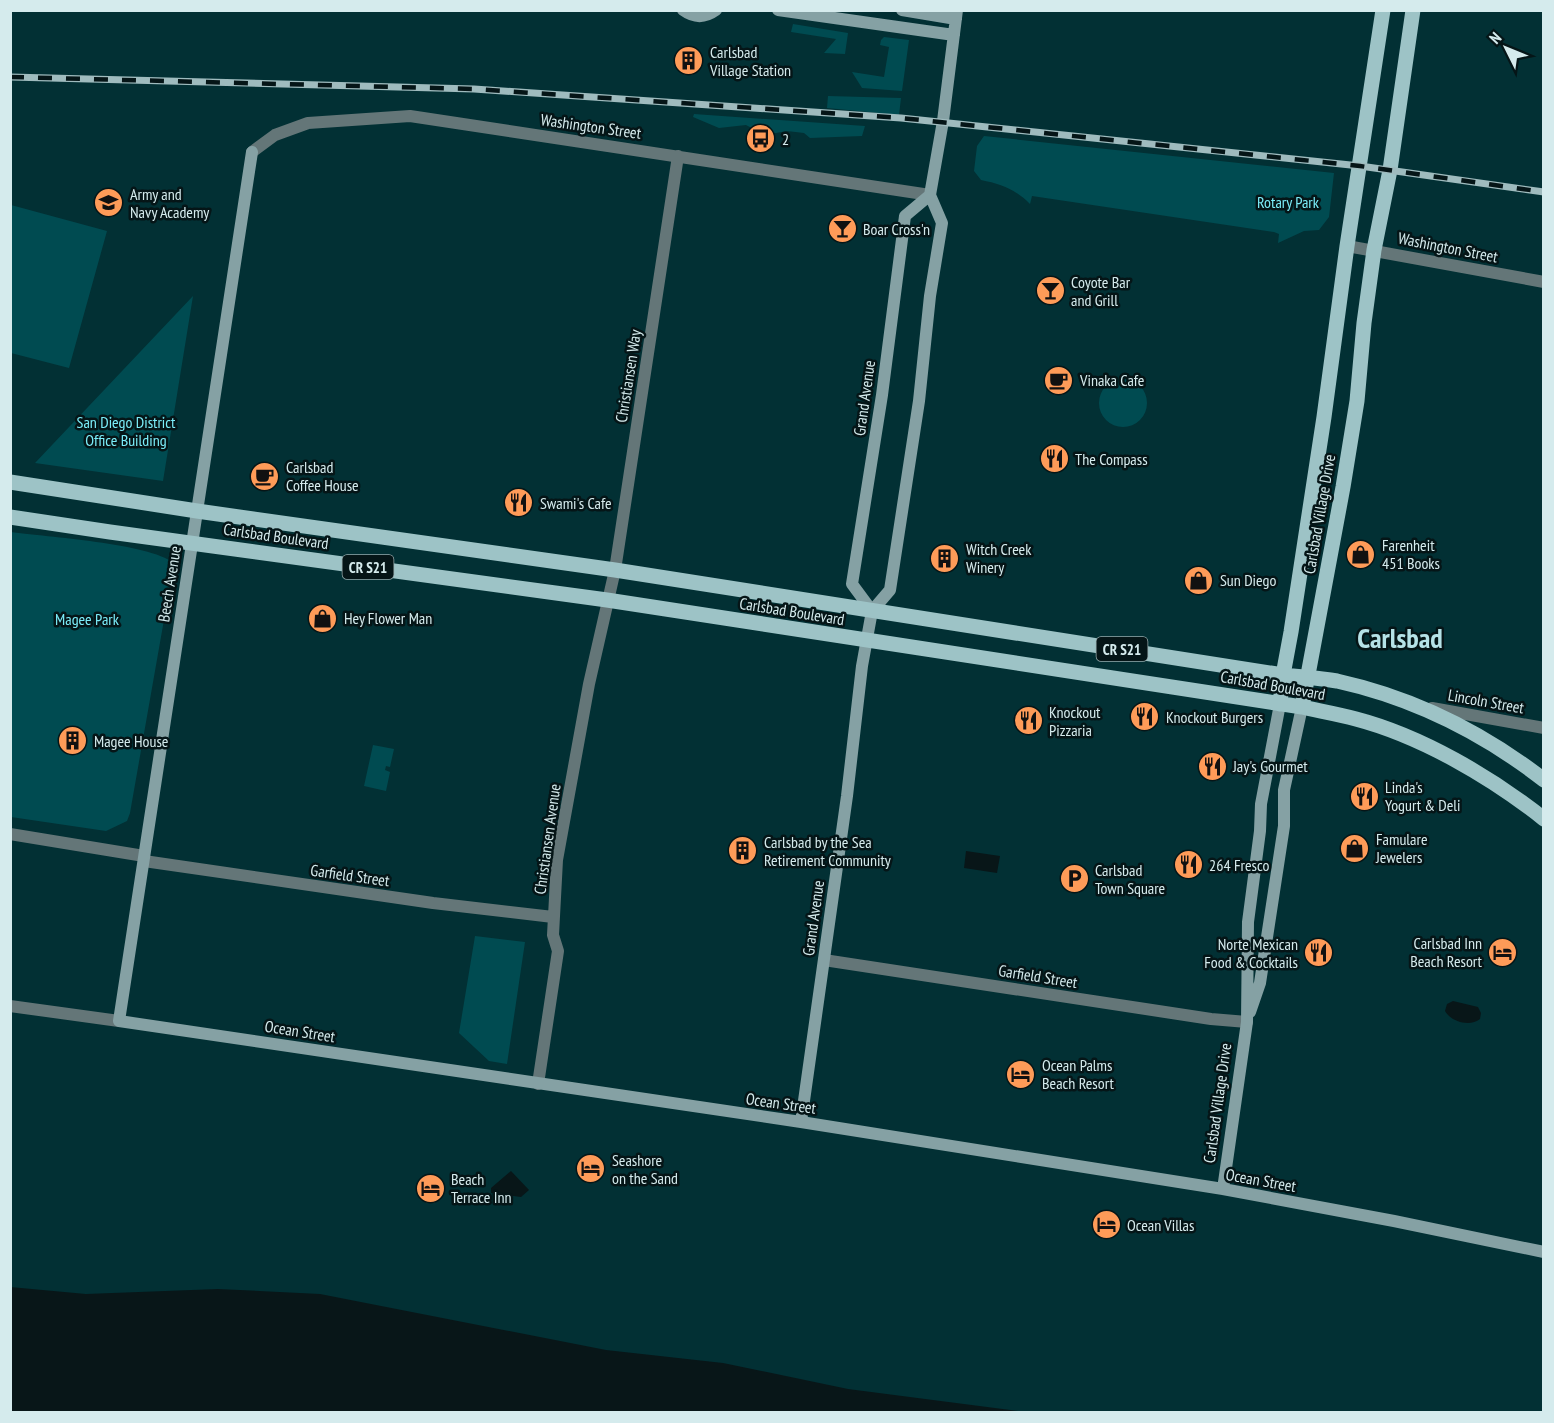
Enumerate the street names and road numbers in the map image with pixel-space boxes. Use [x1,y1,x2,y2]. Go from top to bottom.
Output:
street label: Washington Street [540,109,643,143]
street label: Washington Street [1396,228,1500,267]
street label: Christiansen Way [611,328,645,424]
street label: Grand Avenue [849,359,879,437]
street label: Carlsbad Village Drive [1299,453,1339,575]
street label: Carlsbad Boulevard [222,519,330,553]
street label: Beech Avenue [153,545,185,623]
road number: CR S21 [342,555,394,579]
street label: Carlsbad Boulevard [738,593,846,629]
road number: CR S21 [1096,637,1148,661]
street label: Carlsbad Boulevard [1219,666,1327,704]
street label: Lincoln Street [1446,684,1526,718]
street label: Christiansen Avenue [529,782,565,896]
street label: Garfield Street [309,860,391,891]
street label: Grand Avenue [798,879,828,957]
street label: Garfield Street [997,960,1079,992]
street label: Ocean Street [263,1016,337,1047]
street label: Carlsbad Village Drive [1199,1042,1235,1164]
street label: Ocean Street [745,1088,818,1118]
street label: Ocean Street [1224,1164,1298,1196]

